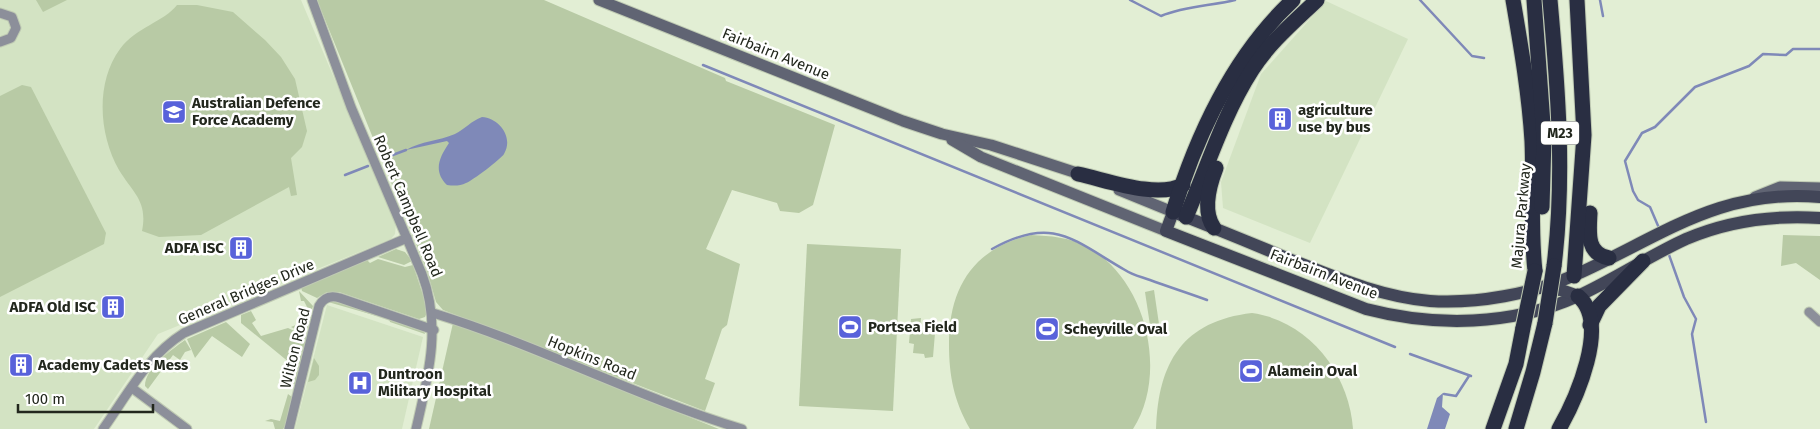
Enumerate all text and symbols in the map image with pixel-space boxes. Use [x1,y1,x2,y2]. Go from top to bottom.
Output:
street label: Fairbairn Avenue [720,24,832,84]
place label: Australian Defence Force Academy [191,94,320,129]
school or university icon: Australian Defence Force Academy [161,99,187,125]
place label: agriculture use by bus [1298,101,1373,136]
building icon: agriculture use by bus [1267,106,1293,132]
road number: M23 [1541,122,1579,144]
street label: Robert Campbell Road [370,132,446,280]
street label: Majura Parkway [1507,162,1535,269]
building icon: ADFA ISC [228,235,254,261]
place label: ADFA ISC [164,239,224,257]
street label: Fairbairn Avenue [1267,245,1381,303]
street label: General Bridges Drive [175,255,317,329]
building icon: ADFA Old ISC [100,294,126,320]
place label: ADFA Old ISC [9,298,96,316]
street label: Wilton Road [276,306,314,390]
sports icon: Portsea Field [837,314,863,340]
sports icon: Scheyville Oval [1034,316,1060,342]
place label: Portsea Field [868,318,957,336]
place label: Scheyville Oval [1064,320,1168,338]
street label: Hopkins Road [545,332,639,384]
building icon: Academy Cadets Mess [8,352,34,378]
place label: Academy Cadets Mess [37,356,188,374]
sports icon: Alamein Oval [1238,358,1264,384]
place label: Alamein Oval [1267,362,1358,380]
place label: Duntroon Military Hospital [378,365,492,400]
hospital icon: Duntroon Military Hospital [347,370,373,396]
scale bar [18,382,152,414]
text: 100 m [25,390,65,408]

